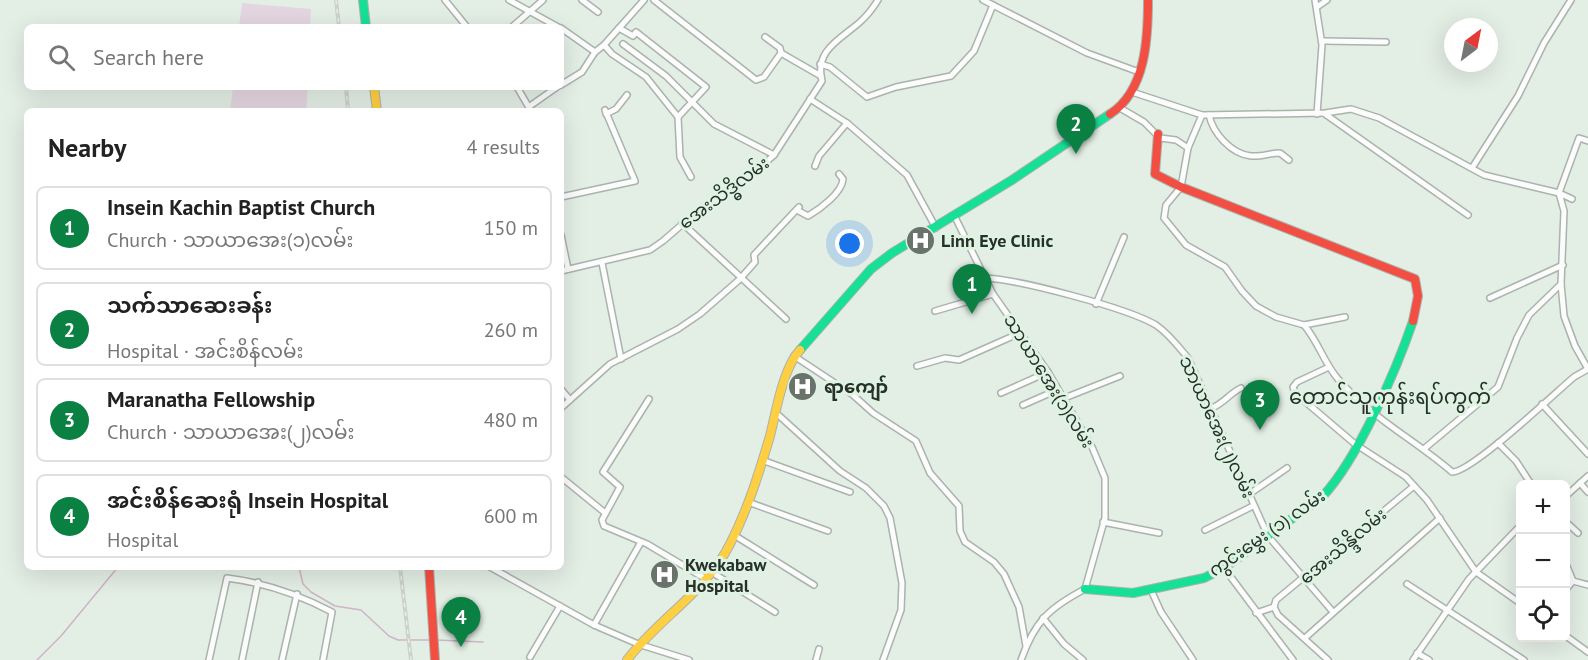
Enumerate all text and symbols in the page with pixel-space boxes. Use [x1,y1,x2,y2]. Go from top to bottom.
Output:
north arrow [1444,18,1498,72]
search box [24,24,564,90]
icon: search [45,41,78,74]
text: Search here [93,43,204,71]
pin: 2 [1056,104,1096,154]
text: Nearby [48,131,126,164]
text: 4 results [467,134,540,160]
street label: အေးသိဒ္ဓိလမ်း [673,150,776,238]
text: Insein Kachin Baptist Church [107,193,375,221]
text: 1 [64,215,75,241]
text: 150 m [484,215,538,241]
hospital icon: Linn Eye Clinic [904,225,936,257]
text: Church · သာယာအေး(၁)လမ်း [107,227,353,253]
your location [835,229,864,258]
place label: Linn Eye Clinic [941,229,1053,252]
pin: 1 [952,264,992,314]
text: သက်သာဆေးခန်း [107,291,272,319]
street label: သာယာအေး(၁)လမ်း [999,309,1101,452]
text: 2 [64,317,75,343]
text: 260 m [484,317,538,343]
text: Hospital · အင်းစိန်လမ်း [107,338,303,364]
street label: သာယာအေး(၂)လမ်း [1171,352,1261,503]
hospital icon: ရာကျော် [787,371,819,403]
place label: ရာကျော် [824,375,888,402]
pin: 3 [1240,380,1280,430]
district label: တောင်သူကုန်းရပ်ကွက် [1289,381,1491,414]
text: Maranatha Fellowship [107,385,315,413]
text: 3 [64,407,75,433]
text: 480 m [484,407,538,433]
text: Church · သာယာအေး(၂)လမ်း [107,419,354,445]
map controls [1516,480,1570,642]
button: + [1516,480,1570,534]
street label: ကွင်းမွှေး (၁) လမ်း [1203,483,1332,585]
text: အင်းစိန်ဆေးရုံ Insein Hospital [107,486,388,514]
street label: အေးသိန္ဒိလမ်း [1293,501,1394,592]
text: 4 [64,503,75,529]
text: 600 m [484,503,538,529]
text: Hospital [107,527,178,553]
button: − [1516,534,1570,588]
place label: Kwekabaw Hospital [685,553,767,597]
hospital icon: Kwekabaw Hospital [648,559,680,591]
button: locate [1516,588,1570,642]
pin: 4 [442,598,480,647]

